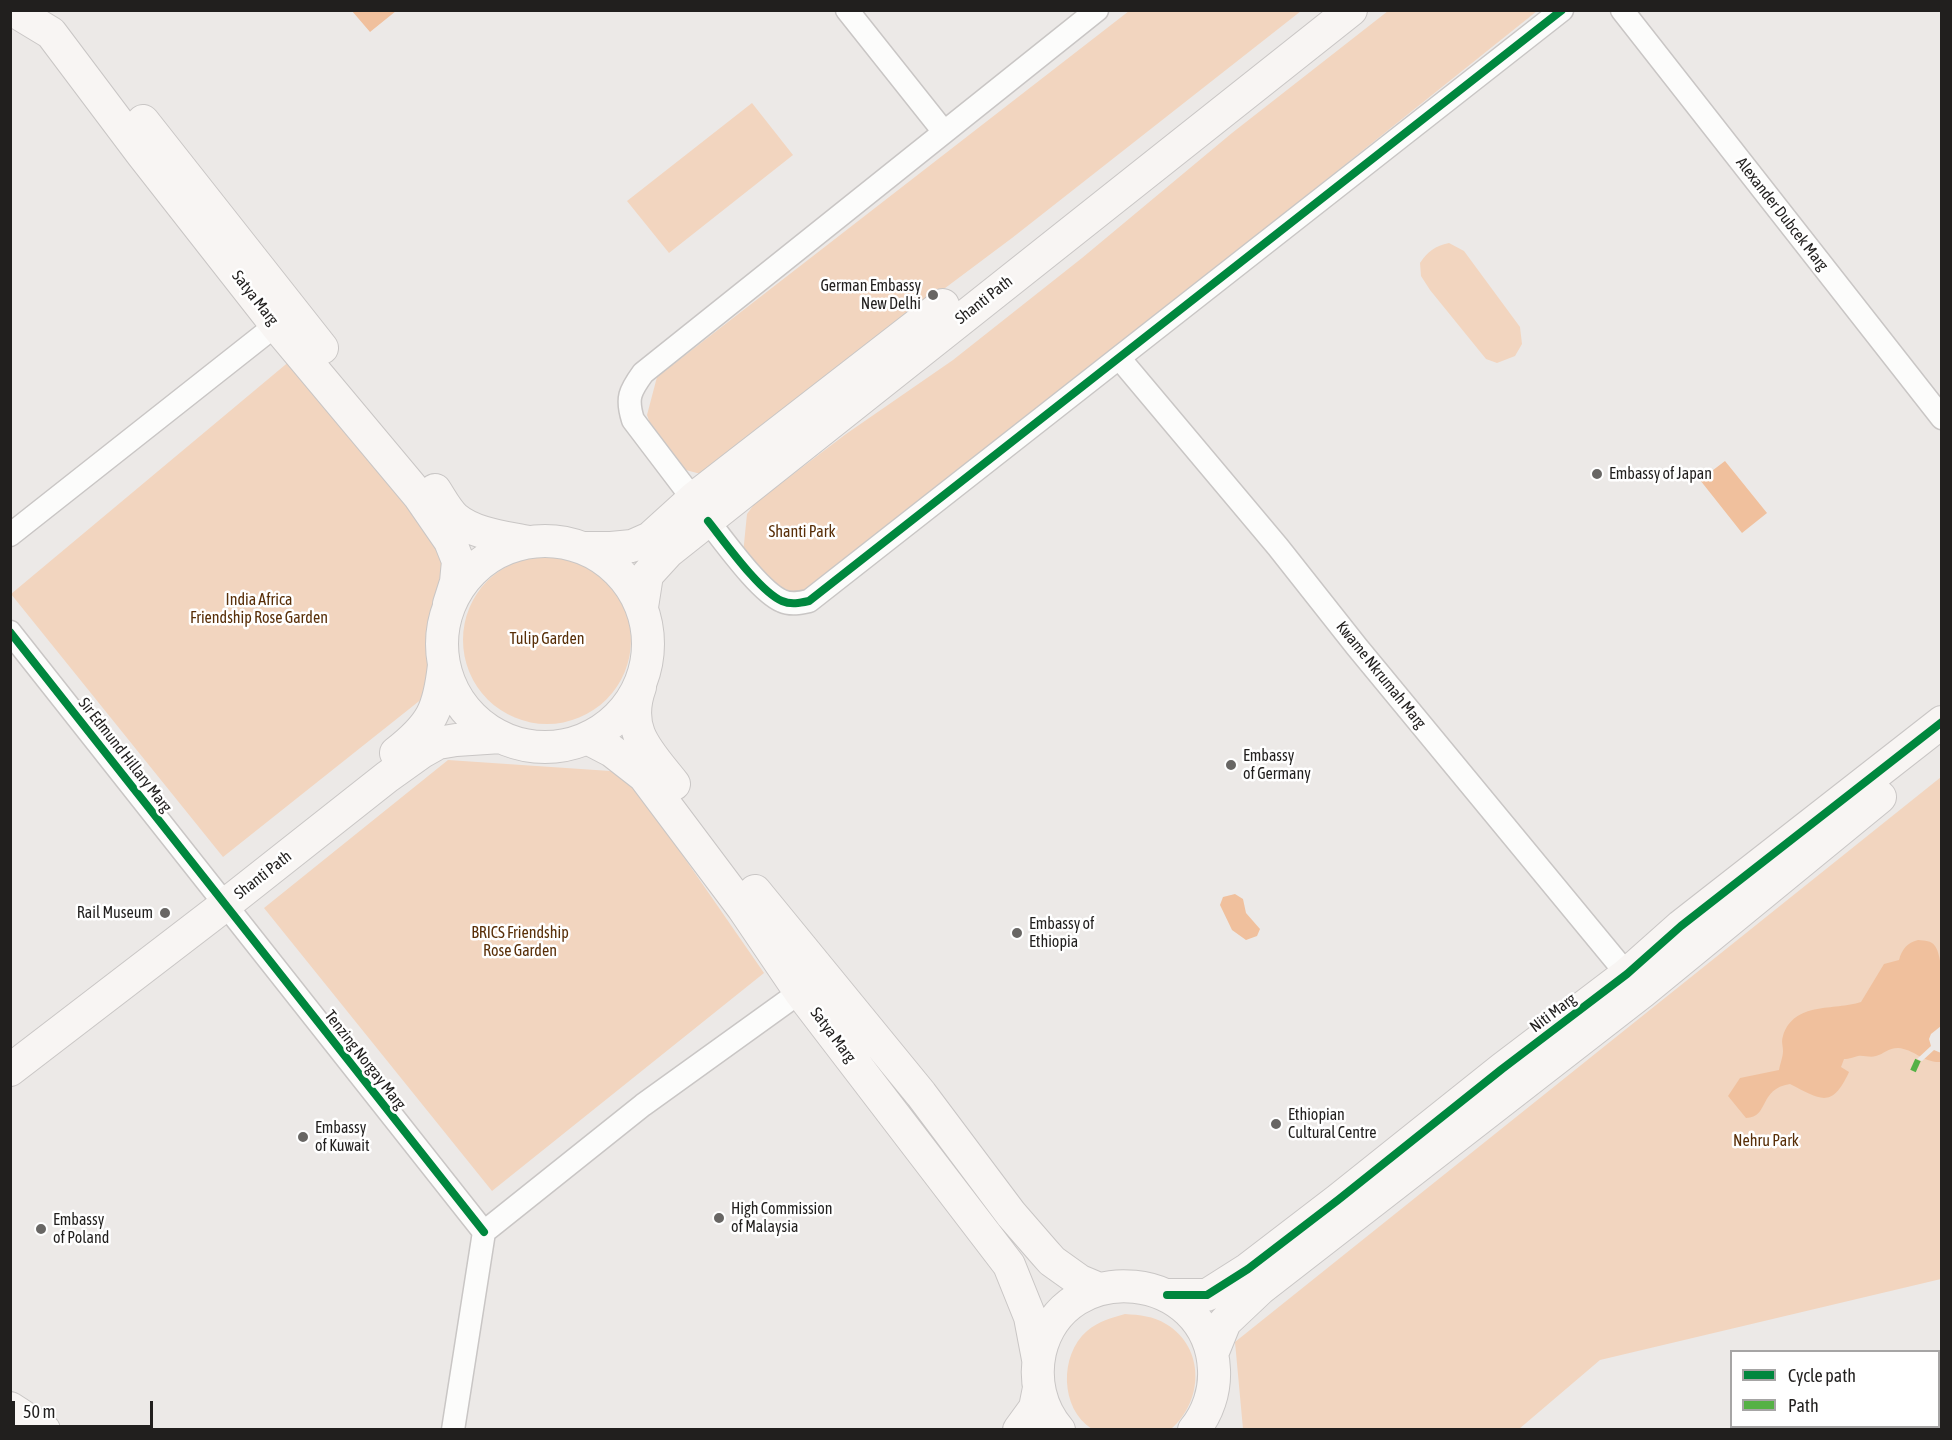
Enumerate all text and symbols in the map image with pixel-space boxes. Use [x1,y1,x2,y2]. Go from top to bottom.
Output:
street label: Alexander Dubcek Marg [1732,154,1832,274]
street label: Satya Marg [228,267,282,329]
street label: Shanti Path [951,272,1017,328]
place label: German Embassy New Delhi [820,276,921,314]
marker: German Embassy New Delhi [926,288,940,302]
place label: Embassy of Japan [1609,464,1712,484]
marker: Embassy of Japan [1590,467,1604,481]
park label: Shanti Park [769,522,835,542]
park label: India Africa Friendship Rose Garden [190,590,328,628]
street label: Kwame Nkrumah Marg [1332,618,1430,732]
park label: Tulip Garden [510,629,584,649]
street label: Sir Edmund Hillary Marg [74,694,176,816]
place label: Embassy of Germany [1243,746,1311,784]
marker: Embassy of Germany [1224,758,1238,772]
street label: Shanti Path [230,847,296,903]
place label: Rail Museum [77,903,153,923]
marker: Rail Museum [158,906,172,920]
place label: Embassy of Ethiopia [1029,914,1094,952]
park label: BRICS Friendship Rose Garden [471,923,569,961]
marker: Embassy of Ethiopia [1010,926,1024,940]
street label: Niti Marg [1526,989,1580,1037]
street label: Satya Marg [806,1004,860,1066]
street label: Tenzing Norgay Marg [320,1007,410,1113]
place label: Ethiopian Cultural Centre [1288,1105,1377,1143]
marker: Ethiopian Cultural Centre [1269,1117,1283,1131]
place label: Embassy of Kuwait [315,1118,370,1156]
marker: Embassy of Kuwait [296,1130,310,1144]
park label: Nehru Park [1733,1131,1799,1151]
place label: High Commission of Malaysia [731,1199,833,1237]
place label: Embassy of Poland [53,1210,109,1248]
marker: High Commission of Malaysia [712,1211,726,1225]
marker: Embassy of Poland [34,1222,48,1236]
legend [1730,1350,1940,1428]
text: Cycle path [1788,1365,1856,1386]
scale bar [15,1389,156,1427]
text: Path [1788,1395,1819,1416]
text: 50 m [23,1401,55,1422]

